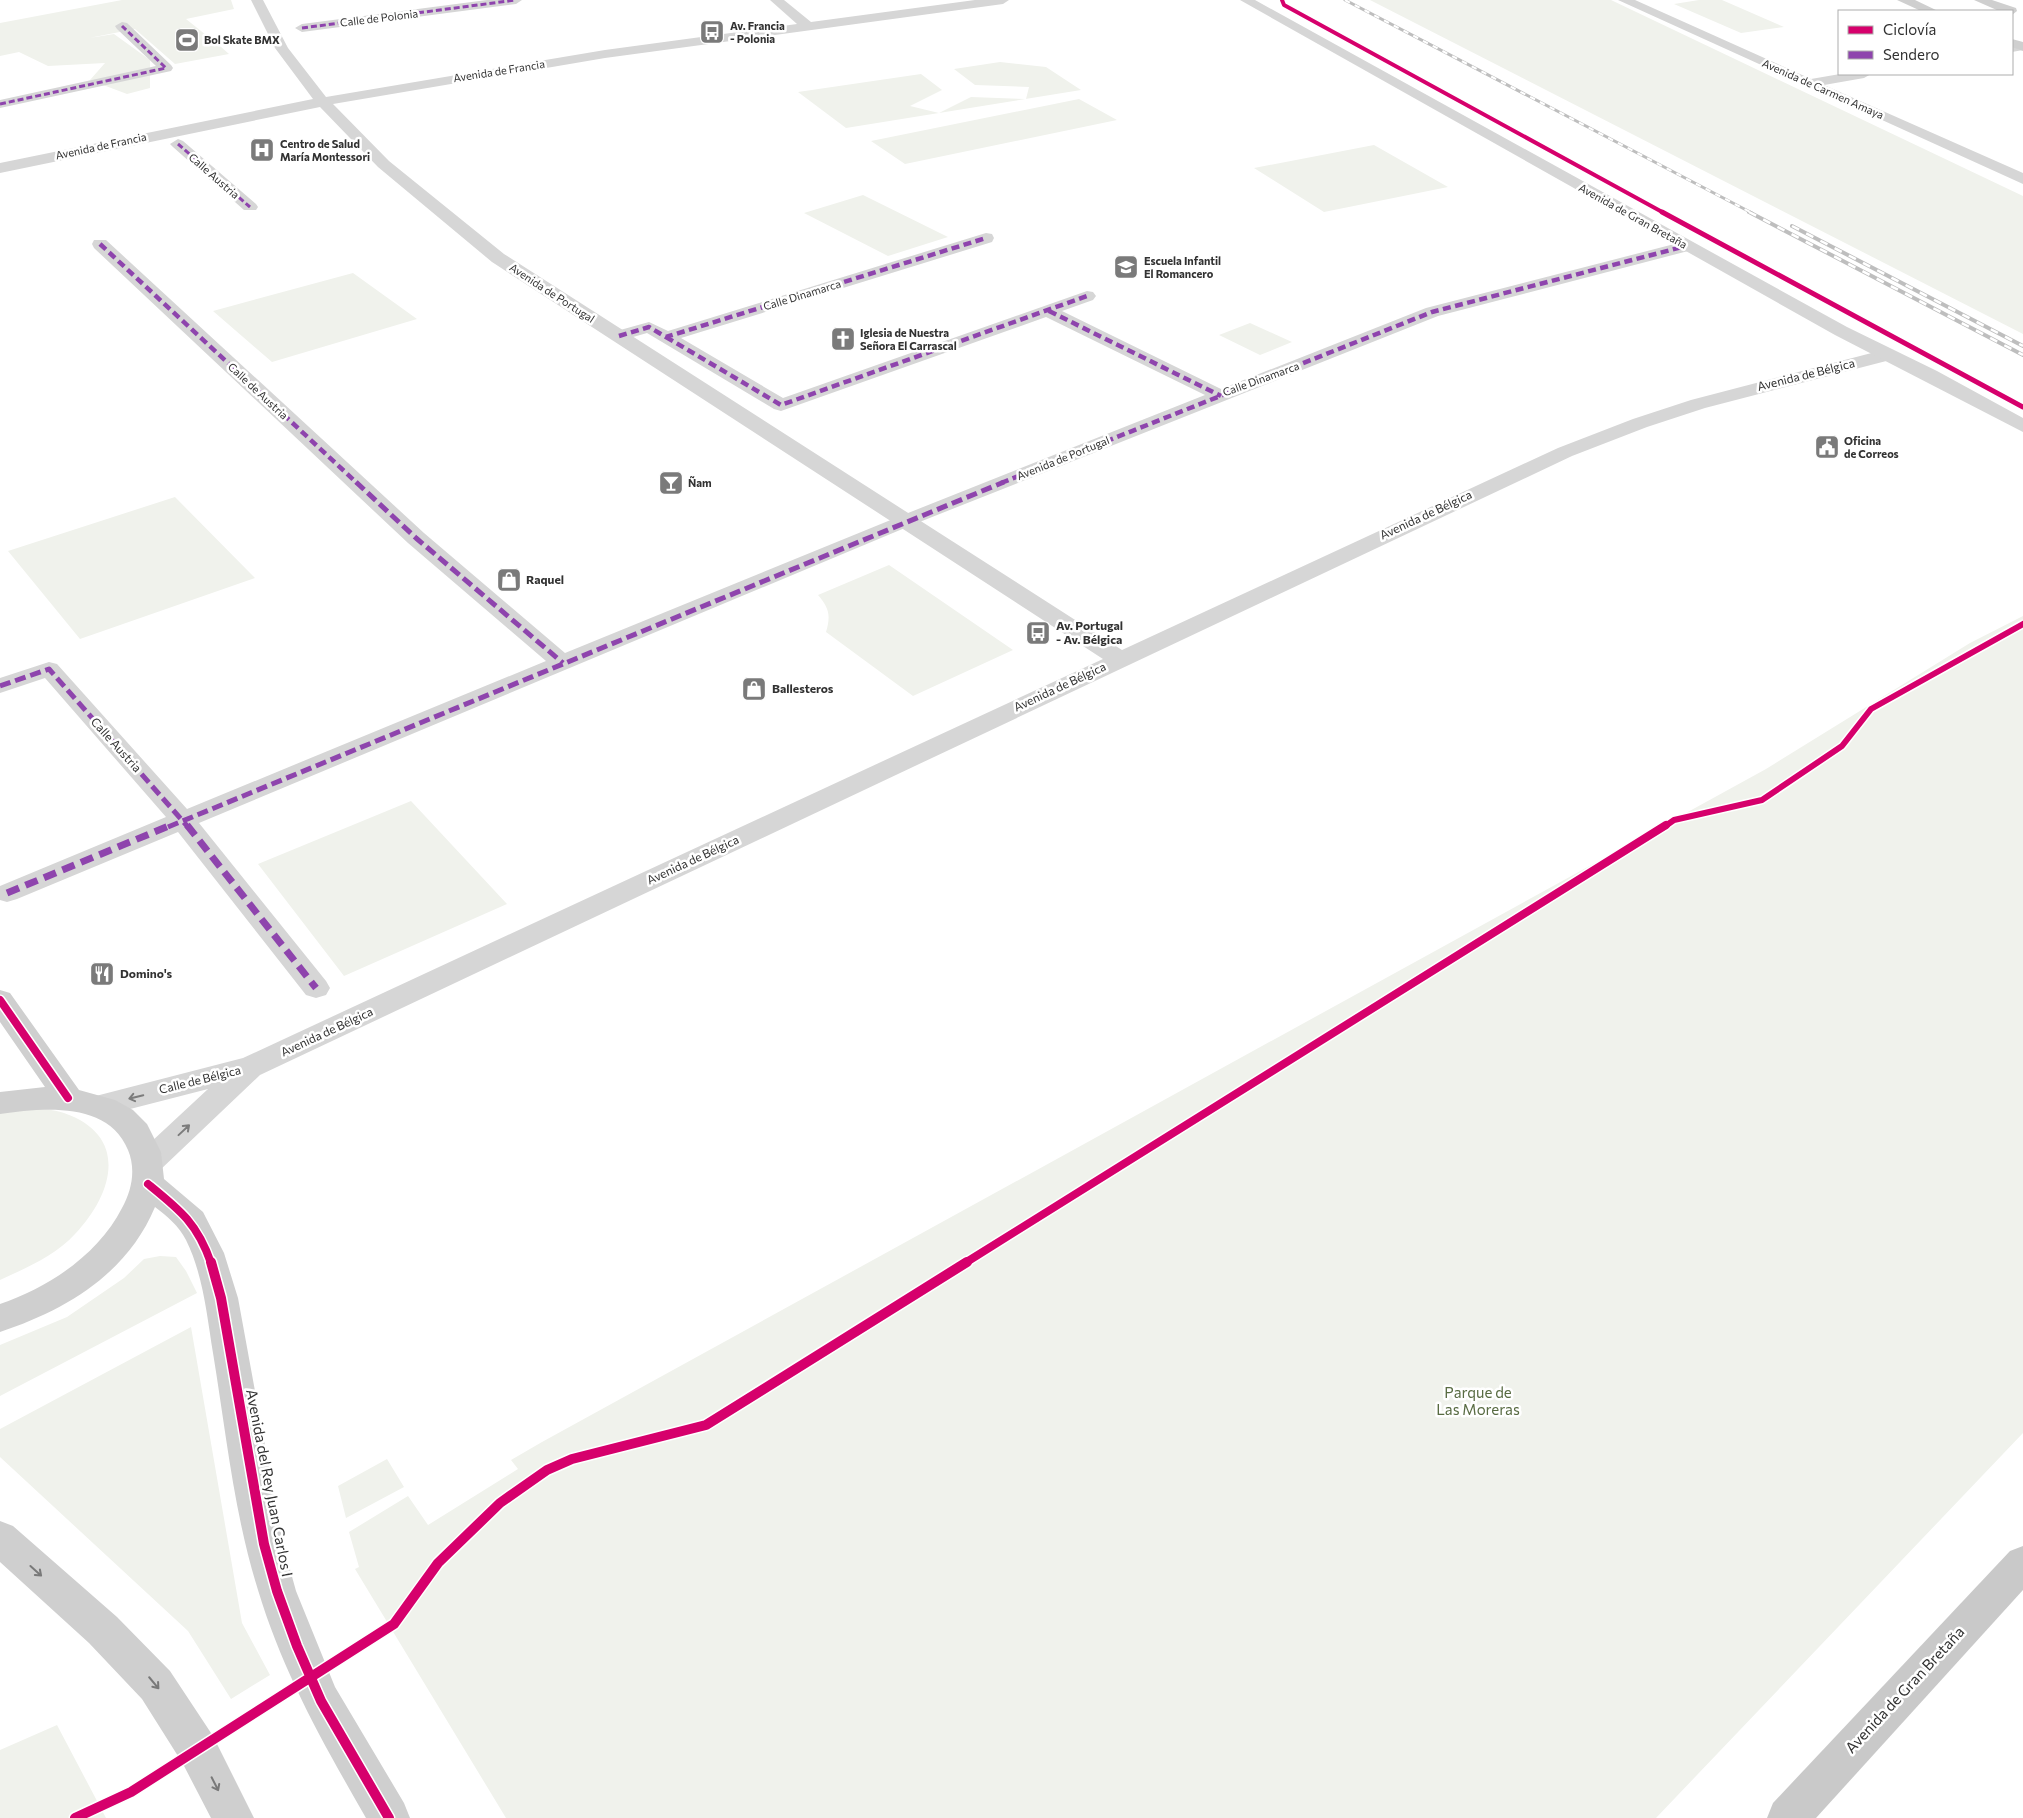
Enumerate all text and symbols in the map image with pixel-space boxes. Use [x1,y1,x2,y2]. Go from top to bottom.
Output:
street label: Calle de Polonia [339,6,419,29]
legend [1838,10,2013,75]
bus stop icon: Av. Francia - Polonia [699,19,725,45]
place label: Av. Francia - Polonia [730,19,785,45]
text: Ciclovía [1883,20,1936,38]
sports icon: Bol Skate BMX [174,27,200,53]
place label: Bol Skate BMX [204,33,280,46]
text: Sendero [1883,45,1940,63]
street label: Avenida de Carmen Amaya [1760,56,1886,121]
street label: Avenida de Francia [452,57,546,84]
street label: Avenida de Francia [54,130,148,161]
hospital icon: Centro de Salud María Montessori [249,137,275,163]
place label: Centro de Salud María Montessori [280,137,370,163]
street label: Calle Austria [186,150,242,201]
street label: Avenida de Gran Bretaña [1577,180,1690,251]
school or university icon: Escuela Infantil El Romancero [1113,254,1139,280]
place label: Escuela Infantil El Romancero [1144,254,1221,280]
street label: Avenida de Portugal [507,260,597,325]
street label: Calle Dinamarca [761,277,842,313]
church icon: Iglesia de Nuestra Señora El Carrascal [830,326,856,352]
place label: Iglesia de Nuestra Señora El Carrascal [860,326,957,352]
street label: Avenida de Bélgica [1756,355,1856,393]
street label: Calle Dinamarca [1221,359,1301,398]
street label: Calle de Austria [226,360,291,422]
street label: Avenida de Portugal [1015,433,1111,482]
public building icon: Oficina de Correos [1814,434,1840,460]
place label: Oficina de Correos [1844,434,1899,460]
bar icon: Ñam [658,470,684,496]
place label: Ñam [688,475,712,489]
street label: Avenida de Bélgica [1377,487,1474,542]
shop icon: Raquel [496,567,522,593]
place label: Raquel [526,572,564,586]
place label: Av. Portugal - Av. Bélgica [1056,618,1123,646]
bus stop icon: Av. Portugal - Av. Bélgica [1025,620,1051,646]
street label: Avenida de Bélgica [1011,659,1108,714]
shop icon: Ballesteros [741,676,767,702]
place label: Ballesteros [772,681,834,695]
street label: Calle Austria [89,714,145,775]
street label: Avenida de Bélgica [644,832,741,887]
restaurant icon: Domino's [89,961,115,987]
place label: Domino's [120,966,173,980]
street label: Avenida de Bélgica [278,1004,375,1059]
street label: Calle de Bélgica [157,1062,242,1096]
one-way arrow [129,1092,145,1102]
one-way arrow [177,1124,190,1136]
park label: Parque de Las Moreras [1436,1383,1520,1418]
street label: Avenida del Rey Juan Carlos I [243,1387,297,1578]
one-way arrow [30,1565,43,1576]
street label: Avenida de Gran Bretaña [1841,1622,1968,1756]
one-way arrow [148,1676,159,1689]
one-way arrow [211,1776,220,1791]

